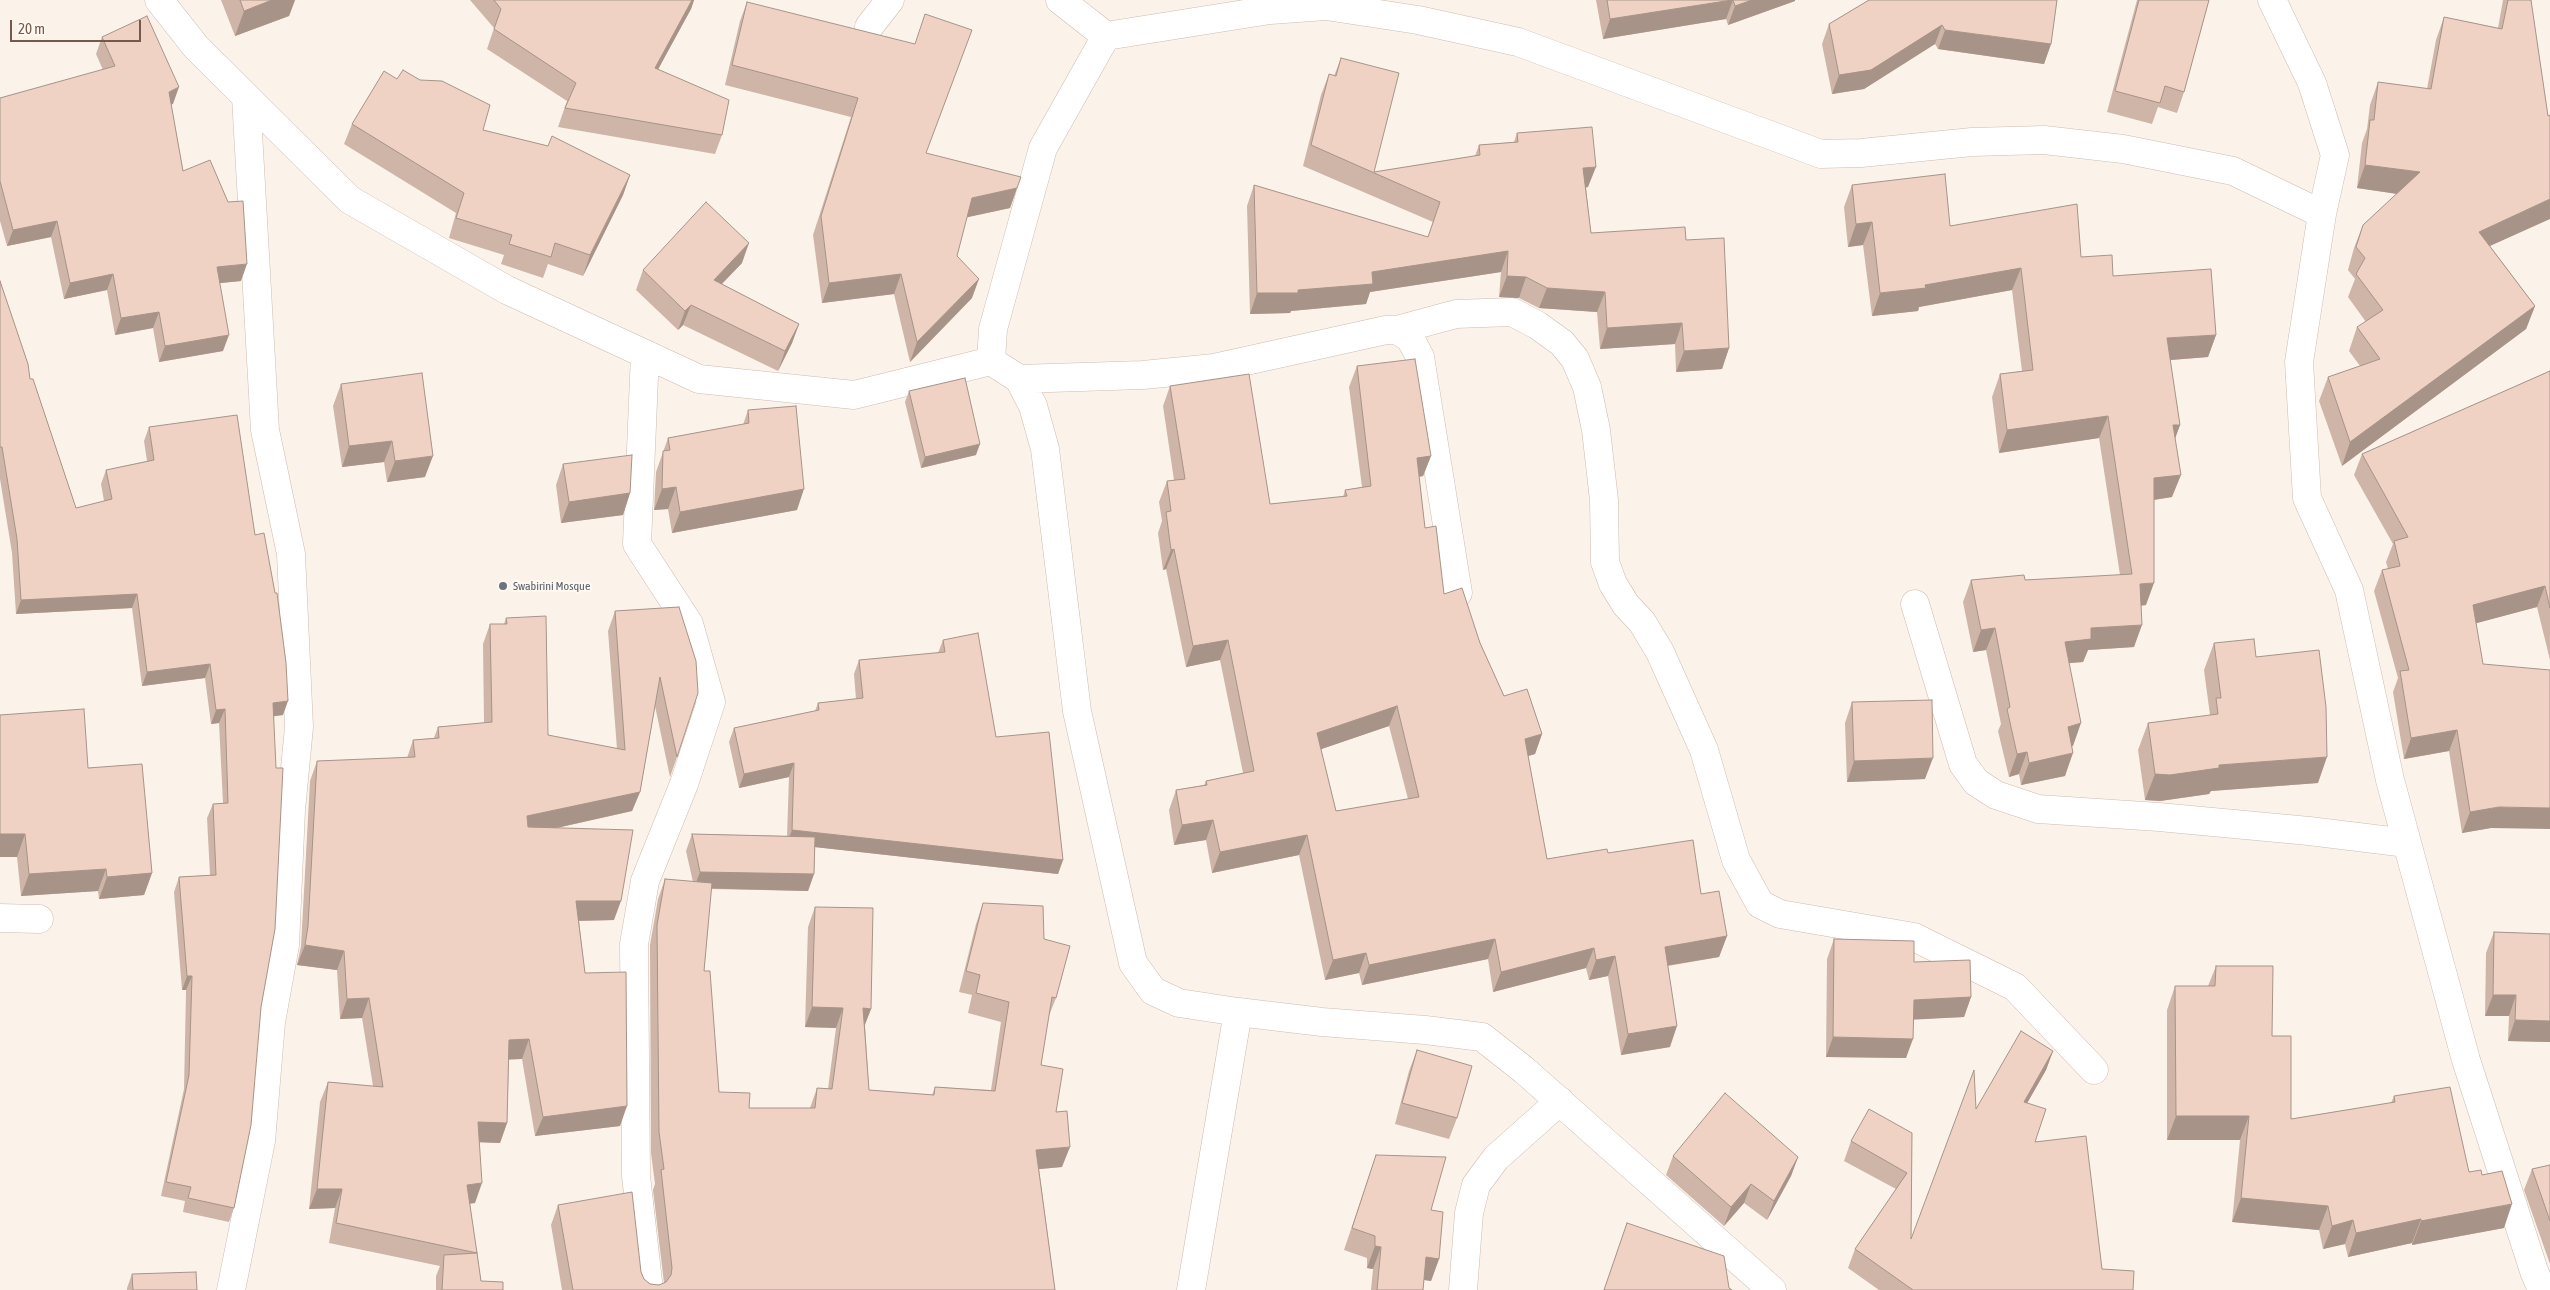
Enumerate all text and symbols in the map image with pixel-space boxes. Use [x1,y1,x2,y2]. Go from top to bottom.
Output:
scale bar [12,10,144,42]
text: 20 m [18,20,45,37]
place label: Swabirini Mosque [513,579,590,593]
marker: Swabirini Mosque [497,580,509,592]

